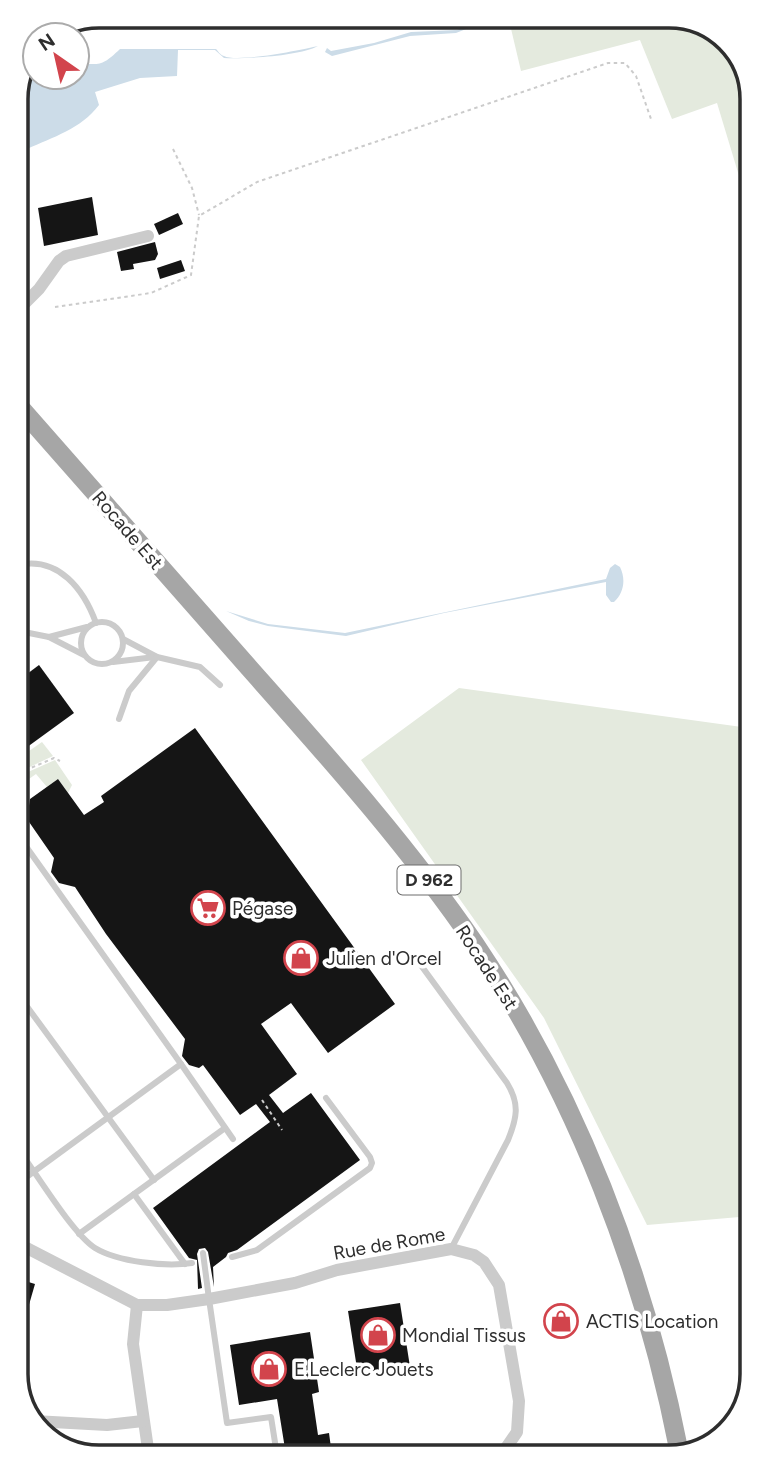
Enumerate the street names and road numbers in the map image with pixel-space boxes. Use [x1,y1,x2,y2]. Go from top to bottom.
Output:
street label: Rocade Est [87,486,168,574]
road number: D 962 [398,866,460,894]
street label: Rocade Est [451,921,522,1014]
street label: Rue de Rome [331,1222,447,1265]

